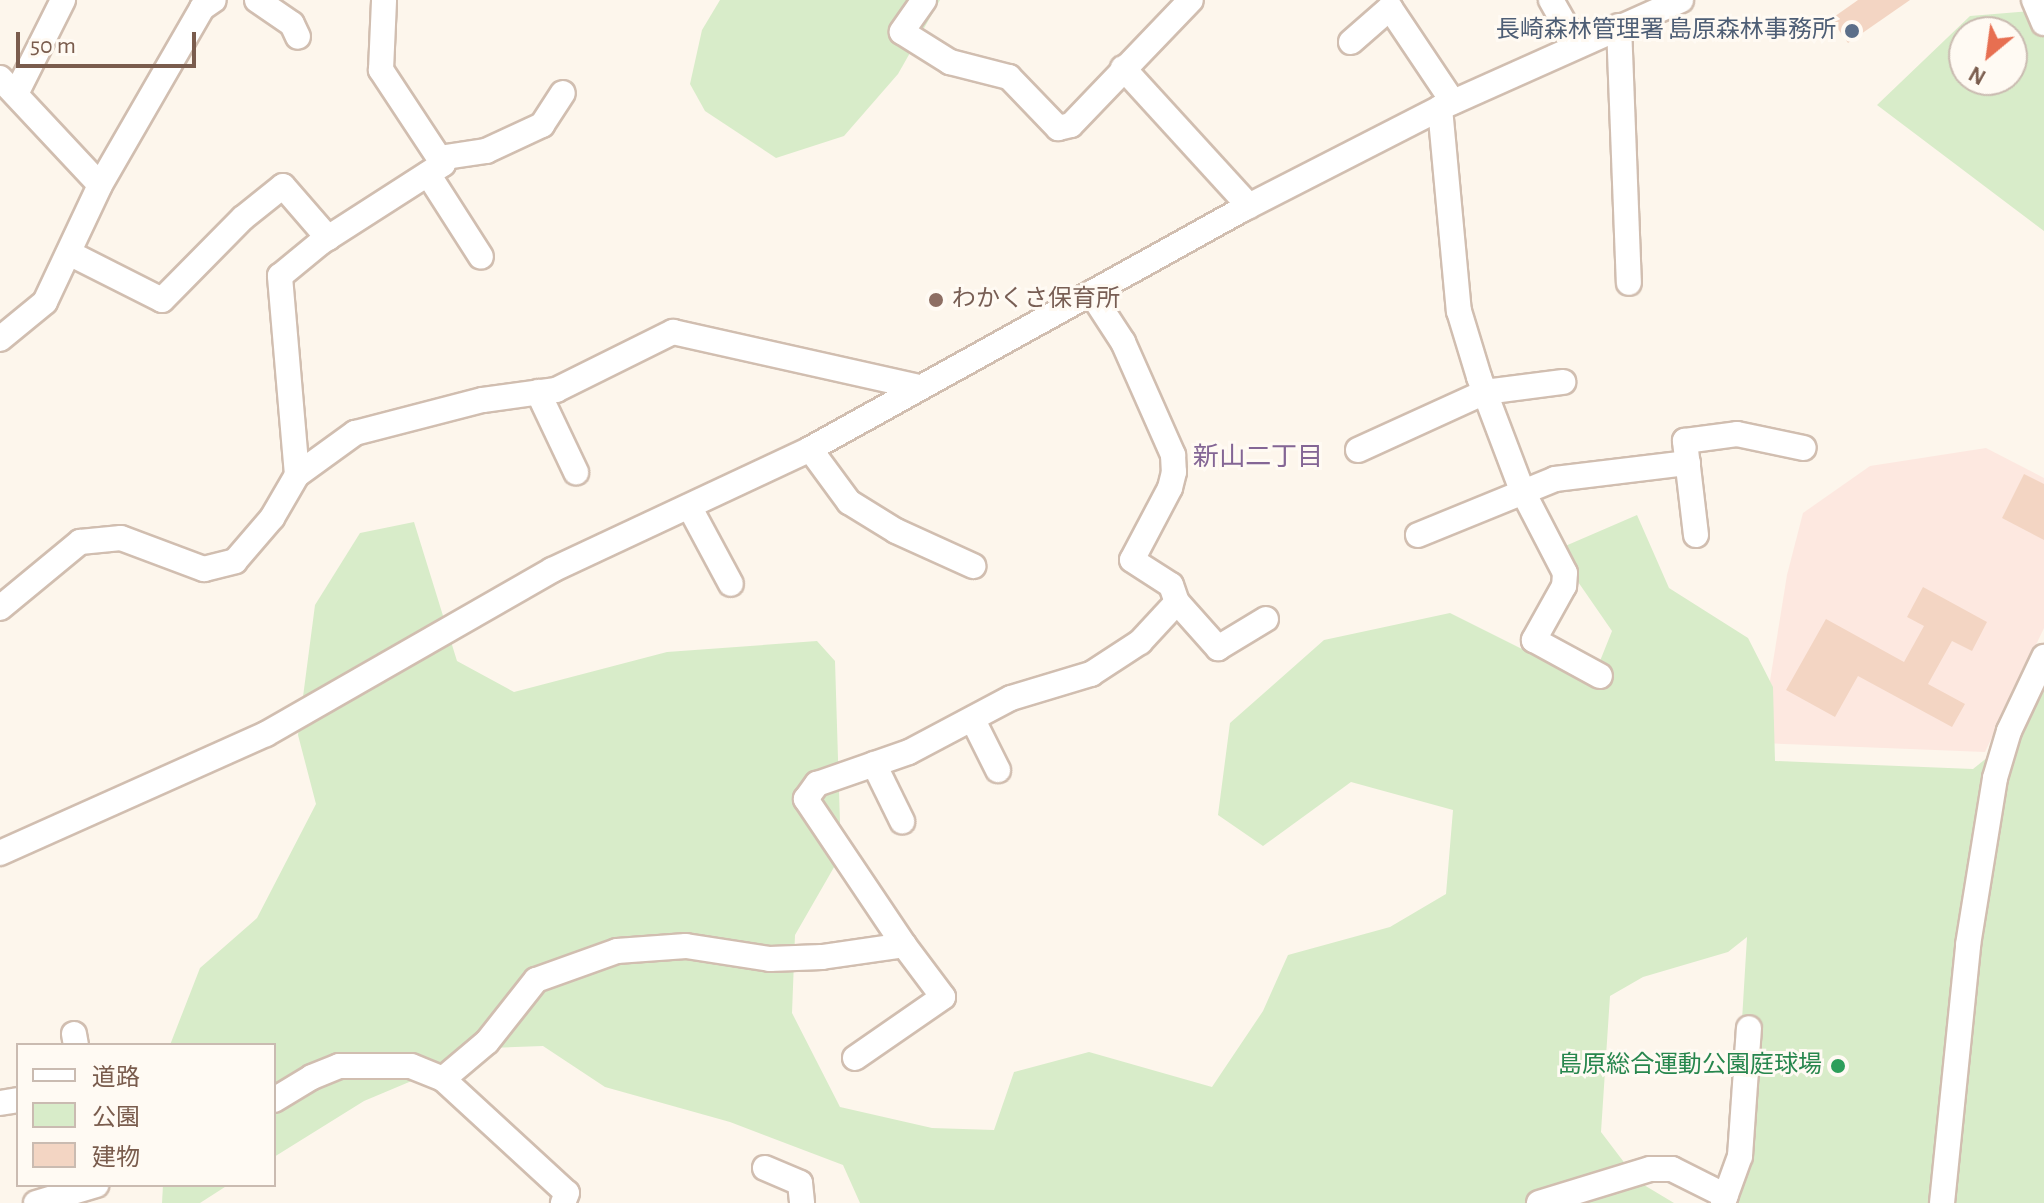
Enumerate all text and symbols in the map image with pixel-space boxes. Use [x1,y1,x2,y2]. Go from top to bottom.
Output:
scale bar [20,16,200,66]
north arrow [1948,16,2028,96]
place label: 長崎森林管理署 島原森林事務所 [1496,17,1836,45]
marker: 長崎森林管理署 島原森林事務所 [1843,22,1861,40]
text: 50 m [30,34,76,58]
text: N [1965,62,1989,89]
place label: わかくさ保育所 [952,286,1120,314]
marker: わかくさ保育所 [927,291,945,309]
district label: 新山二丁目 [1193,442,1323,474]
legend [16,1043,276,1187]
place label: 島原総合運動公園庭球場 [1558,1052,1822,1080]
marker: 島原総合運動公園庭球場 [1829,1057,1847,1075]
text: 道路 [92,1066,140,1090]
text: 公園 [92,1106,140,1130]
text: 建物 [92,1146,140,1170]

